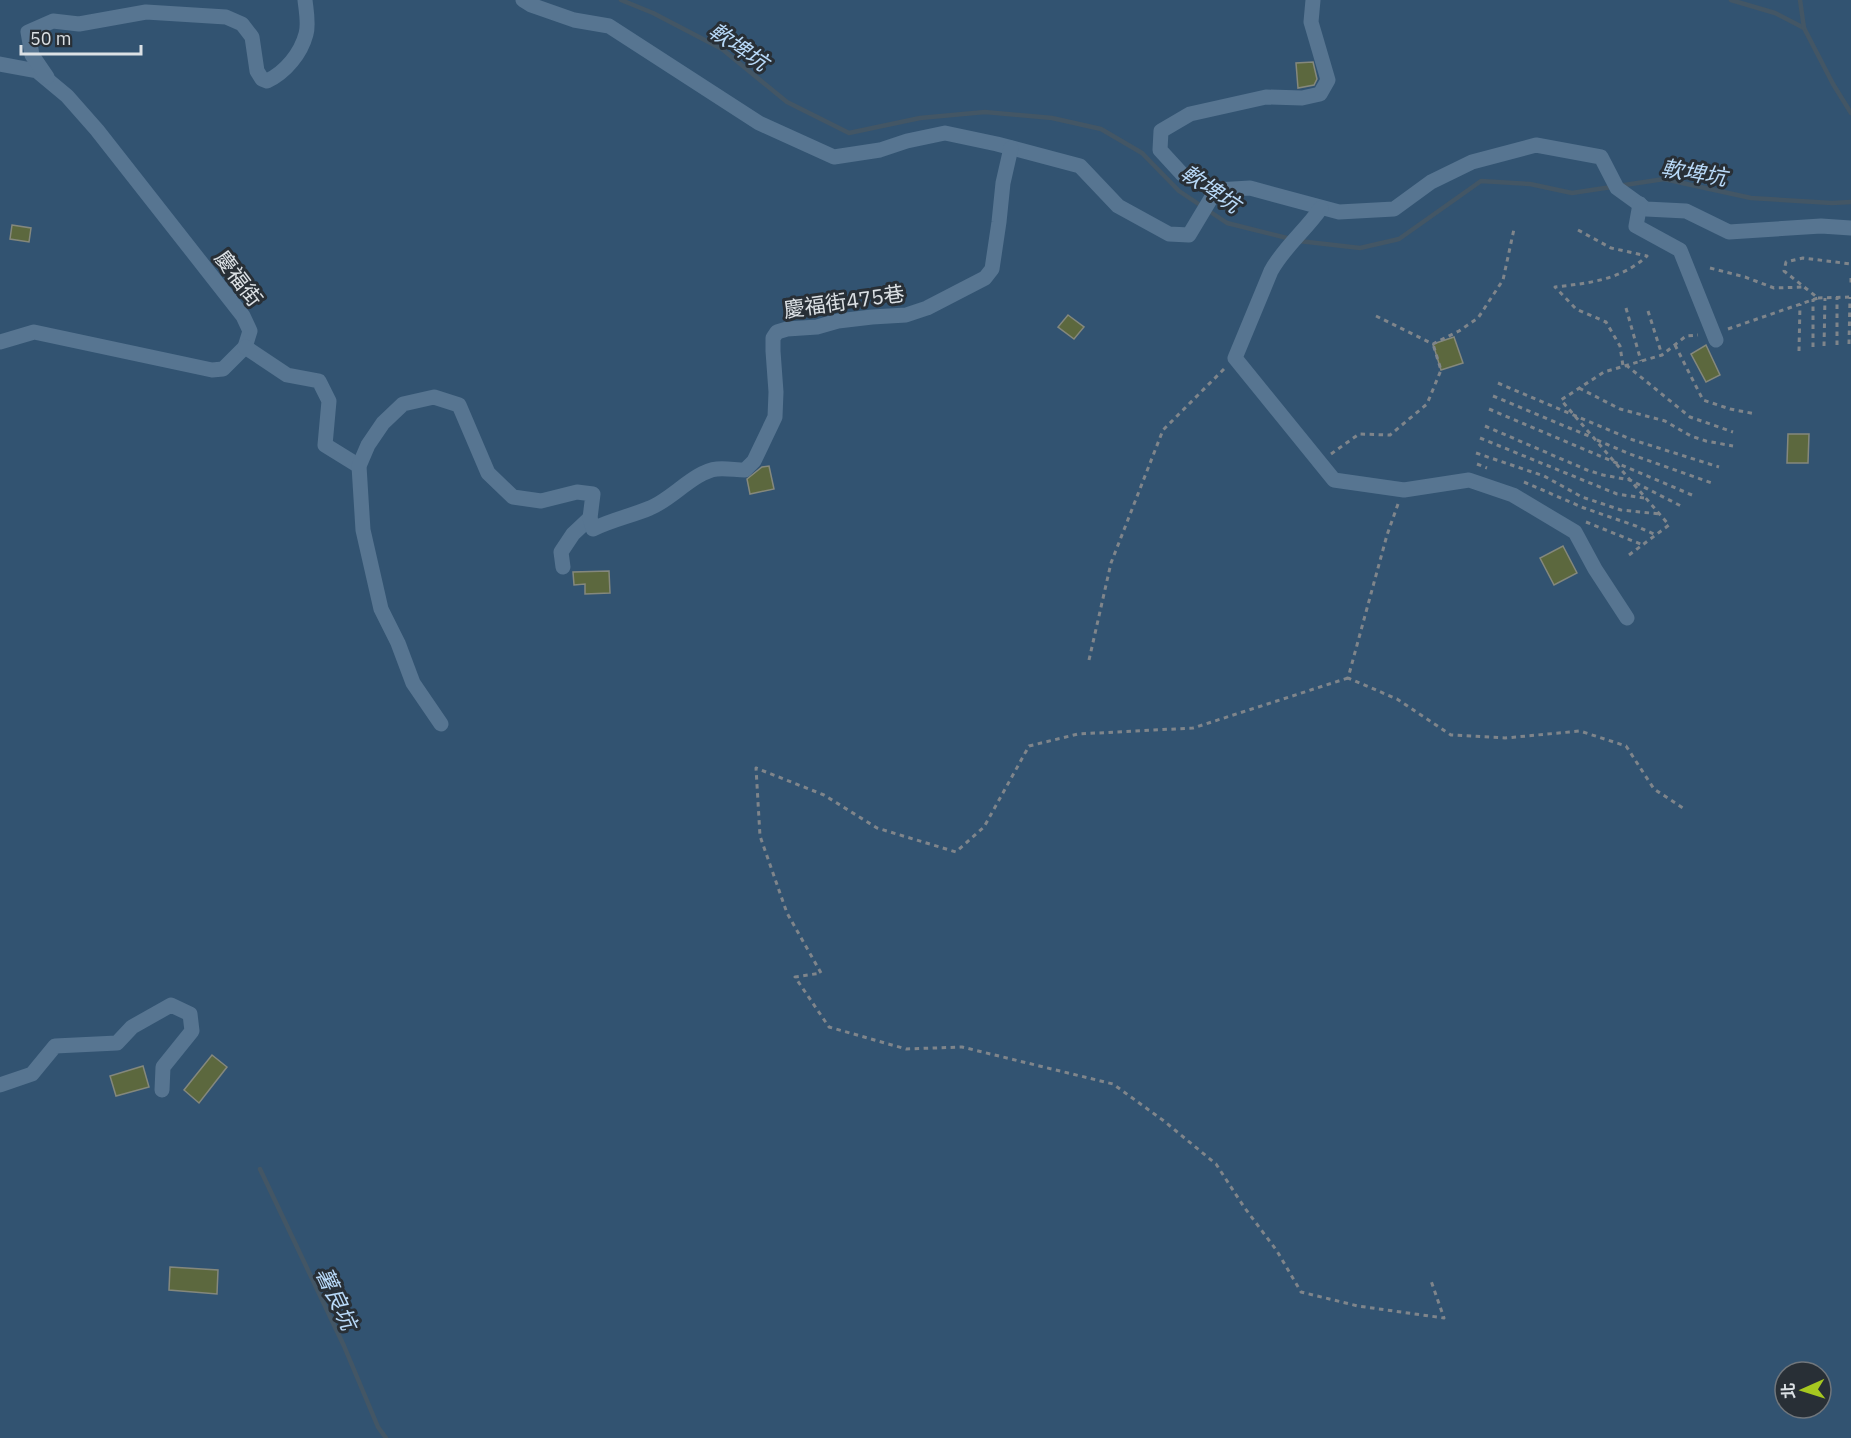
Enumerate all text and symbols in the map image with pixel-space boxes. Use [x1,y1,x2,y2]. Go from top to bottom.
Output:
water label: 軟埤坑 [704,16,777,78]
scale bar [21,18,141,56]
text: 50 m [30,27,72,50]
water label: 軟埤坑 [1659,153,1732,192]
water label: 軟埤坑 [1176,158,1249,220]
street label: 慶福街 [209,244,269,312]
street label: 慶福街475巷 [782,279,906,323]
water label: 薯良坑 [310,1262,365,1337]
north arrow [1773,1360,1833,1420]
text: 北 [1778,1382,1798,1399]

